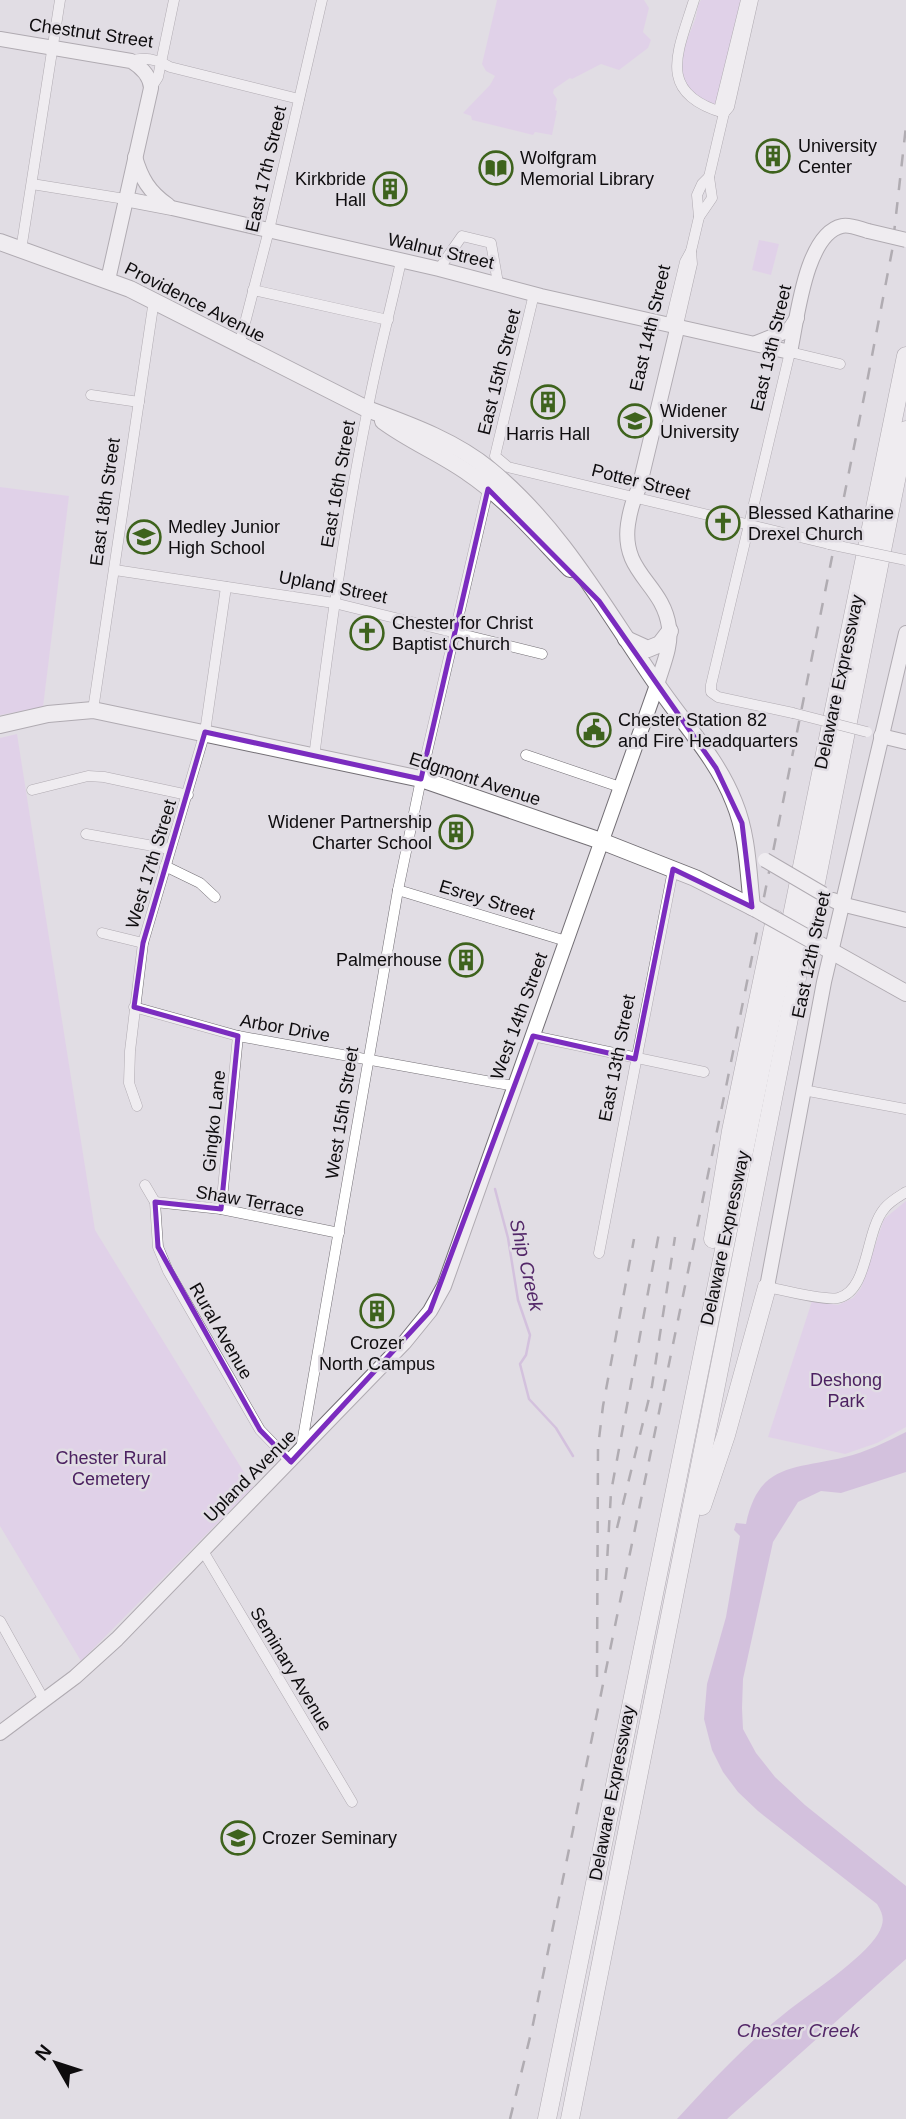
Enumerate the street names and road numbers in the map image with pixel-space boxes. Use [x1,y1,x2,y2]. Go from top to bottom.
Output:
street label: Chestnut Street [28,14,154,52]
street label: East 17th Street [242,104,290,234]
street label: Walnut Street [386,229,496,273]
street label: Providence Avenue [121,258,269,346]
street label: East 14th Street [626,263,674,393]
street label: East 13th Street [747,283,795,413]
street label: East 15th Street [474,307,524,437]
street label: East 16th Street [317,419,359,549]
street label: East 18th Street [86,437,124,567]
street label: Potter Street [590,460,692,504]
street label: Upland Street [277,567,389,607]
street label: Delaware Expressway [811,593,867,771]
street label: Edgmont Avenue [407,748,543,810]
street label: West 17th Street [122,797,180,931]
street label: Esrey Street [437,876,537,924]
street label: East 12th Street [788,890,834,1020]
street label: West 14th Street [487,950,551,1082]
street label: East 13th Street [595,993,639,1123]
street label: Arbor Drive [238,1010,332,1046]
street label: West 15th Street [322,1045,362,1181]
street label: Gingko Lane [199,1069,229,1173]
street label: Delaware Expressway [697,1149,753,1327]
street label: Shaw Terrace [194,1182,306,1220]
street label: Rural Avenue [185,1279,257,1383]
street label: Upland Avenue [200,1426,300,1526]
street label: Seminary Avenue [246,1604,336,1734]
street label: Delaware Expressway [585,1704,639,1882]

